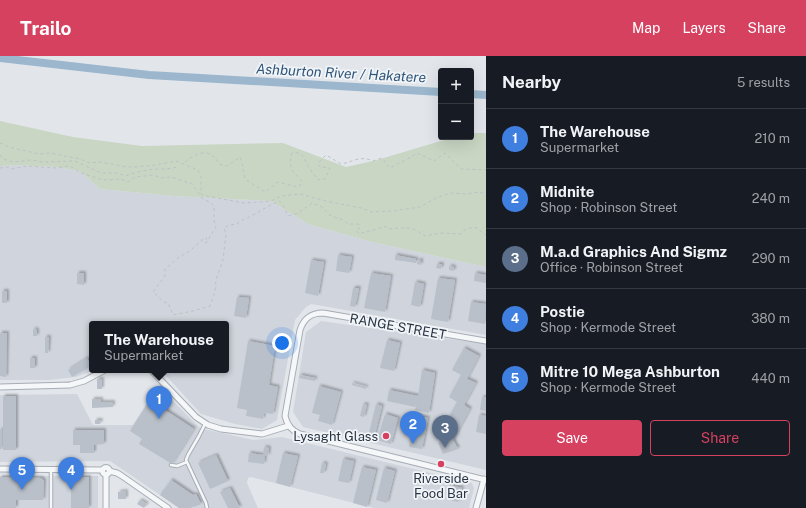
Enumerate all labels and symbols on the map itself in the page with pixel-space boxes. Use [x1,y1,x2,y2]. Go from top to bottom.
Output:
water label: Ashburton River / Hakatere [256,61,427,85]
street label: RANGE STREET [348,311,448,342]
your location [272,333,292,353]
pin: 1 [146,386,172,419]
pin: 2 [400,411,426,444]
pin: 3 [432,415,458,448]
place label: Lysaght Glass [293,429,378,444]
marker: Lysaght Glass [381,431,391,441]
pin: 5 [9,457,35,490]
pin: 4 [58,457,84,490]
marker: Riverside Food Bar [436,459,446,469]
place label: Riverside Food Bar [413,471,469,501]

